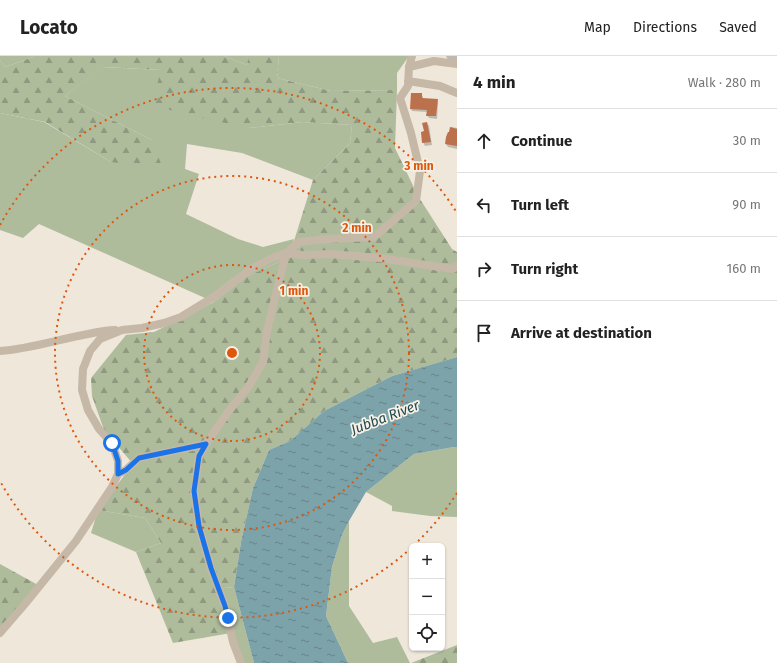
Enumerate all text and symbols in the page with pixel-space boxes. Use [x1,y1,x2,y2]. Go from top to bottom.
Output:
text: Locato [20,16,78,39]
text: Map [584,19,611,36]
text: Directions [633,19,697,36]
text: Saved [719,19,757,36]
text: 4 min [473,72,516,93]
text: Walk · 280 m [688,75,761,90]
icon: ahead [473,130,495,152]
text: Continue [511,132,572,150]
text: 30 m [733,133,761,148]
text: 3 min [403,159,434,173]
icon: left [473,194,495,216]
text: Turn left [511,196,569,214]
text: 90 m [732,197,761,212]
text: 2 min [342,221,372,235]
icon: right [473,258,495,280]
text: Turn right [511,260,578,278]
text: 160 m [727,261,761,276]
text: 1 min [280,284,308,298]
icon: arrive [473,322,495,344]
text: Arrive at destination [511,324,652,342]
centre of rings [225,346,239,360]
water label: Jubba River [348,396,422,439]
route start [103,434,121,452]
map controls [409,543,445,651]
button: + [409,543,445,579]
button: − [409,579,445,615]
route end [219,609,237,627]
button: locate [409,615,445,651]

